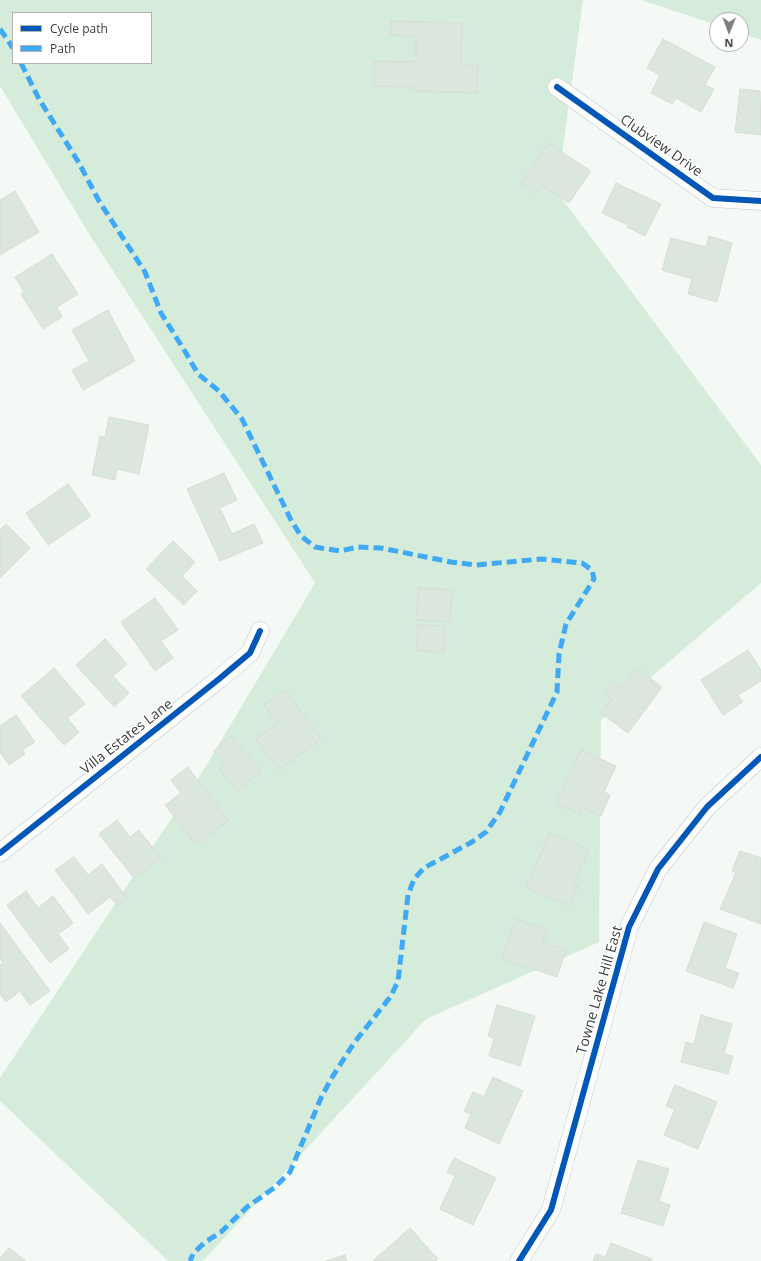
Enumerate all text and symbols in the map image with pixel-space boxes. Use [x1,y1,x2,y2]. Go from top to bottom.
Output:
legend [12,12,152,64]
north arrow [709,12,749,52]
text: Cycle path [50,20,108,37]
text: N [724,36,733,51]
text: Path [50,40,76,57]
street label: Clubview Drive [617,111,705,181]
street label: Villa Estates Lane [78,696,176,778]
street label: Towne Lake Hill East [574,924,626,1056]

